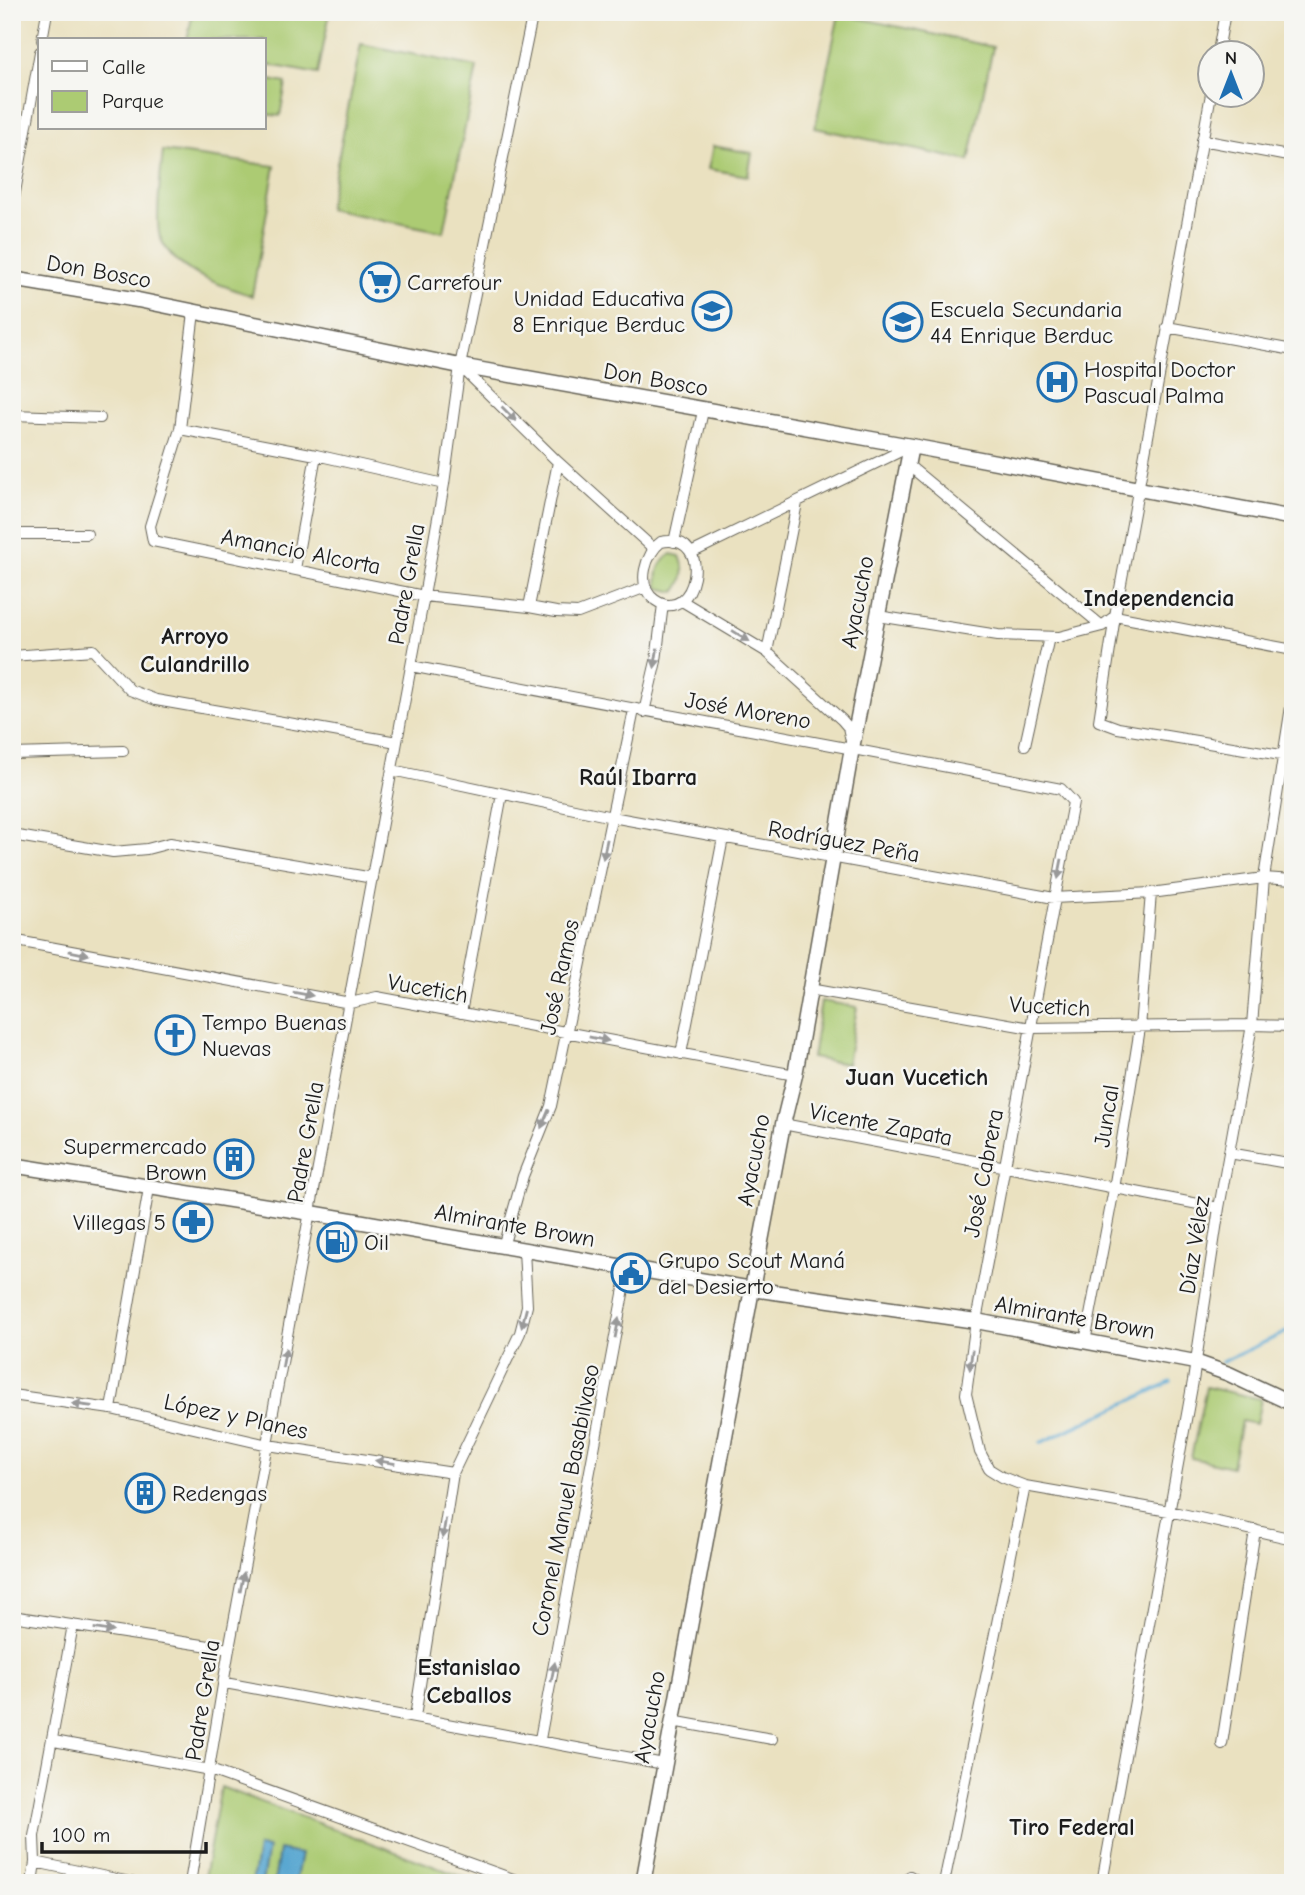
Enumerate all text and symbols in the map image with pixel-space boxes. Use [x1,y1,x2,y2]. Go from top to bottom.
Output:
legend [38,38,266,130]
north arrow [1196,38,1266,108]
text: N [1225,47,1237,69]
text: Calle [102,55,145,79]
text: Parque [102,89,164,113]
street label: Don Bosco [44,249,153,294]
supermarket icon: Carrefour [359,261,401,303]
place label: Carrefour [407,269,502,296]
place label: Unidad Educativa 8 Enrique Berduc [512,285,685,338]
school or university icon: Unidad Educativa 8 Enrique Berduc [691,290,733,332]
place label: Escuela Secundaria 44 Enrique Berduc [930,296,1122,349]
school or university icon: Escuela Secundaria 44 Enrique Berduc [882,301,924,343]
place label: Hospital Doctor Pascual Palma [1084,356,1236,409]
street label: Don Bosco [601,357,710,402]
hospital icon: Hospital Doctor Pascual Palma [1036,361,1078,403]
one-way arrow [501,406,517,422]
street label: Padre Grella [383,521,430,647]
street label: Amancio Alcorta [219,523,383,580]
street label: Ayacucho [835,554,880,651]
district label: Independencia [1083,584,1235,612]
district label: Arroyo Culandrillo [140,622,250,678]
one-way arrow [731,630,750,643]
one-way arrow [650,647,661,669]
street label: José Moreno [683,686,813,735]
district label: Raúl Ibarra [579,763,697,791]
street label: Rodríguez Peña [766,815,922,868]
one-way arrow [600,838,611,860]
one-way arrow [1054,858,1065,880]
street label: José Ramos [534,917,585,1037]
one-way arrow [68,947,90,958]
street label: Vucetich [386,968,470,1009]
one-way arrow [292,989,314,1000]
street label: Vucetich [1009,991,1091,1022]
place label: Tempo Buenas Nuevas [202,1009,346,1062]
church icon: Tempo Buenas Nuevas [154,1014,196,1056]
one-way arrow [588,1033,610,1044]
district label: Juan Vucetich [846,1063,988,1091]
street label: Padre Grella [282,1079,329,1205]
street label: Juncal [1088,1083,1125,1149]
street label: Vicente Zapata [807,1097,955,1152]
street label: José Cabrera [958,1107,1009,1240]
one-way arrow [539,1109,551,1129]
street label: Ayacucho [731,1112,776,1209]
place label: Supermercado Brown [63,1133,207,1186]
building icon: Supermercado Brown [213,1138,255,1180]
street label: Díaz Vélez [1173,1194,1216,1296]
street label: Almirante Brown [433,1198,597,1253]
pharmacy icon: Villegas 5 [172,1201,214,1243]
place label: Villegas 5 [73,1209,166,1236]
fuel station icon: Oil [316,1221,358,1263]
place label: Oil [364,1229,389,1256]
place label: Grupo Scout Maná del Desierto [658,1247,845,1300]
public building icon: Grupo Scout Maná del Desierto [610,1252,652,1294]
street label: Almirante Brown [993,1290,1157,1345]
one-way arrow [518,1307,529,1329]
one-way arrow [611,1317,622,1339]
one-way arrow [279,1347,290,1369]
one-way arrow [965,1349,976,1371]
street label: Coronel Manuel Basabilvaso [526,1362,605,1639]
street label: López y Planes [162,1388,310,1445]
one-way arrow [71,1399,93,1410]
one-way arrow [374,1457,396,1468]
building icon: Redengas [124,1472,166,1514]
place label: Redengas [172,1480,267,1507]
one-way arrow [438,1518,449,1540]
one-way arrow [237,1571,248,1593]
one-way arrow [93,1625,115,1636]
street label: Padre Grella [180,1637,225,1763]
district label: Estanislao Ceballos [417,1653,521,1709]
one-way arrow [547,1661,558,1683]
street label: Ayacucho [628,1669,671,1766]
scale bar [42,1811,206,1855]
district label: Tiro Federal [1009,1813,1135,1841]
text: 100 m [52,1823,110,1847]

